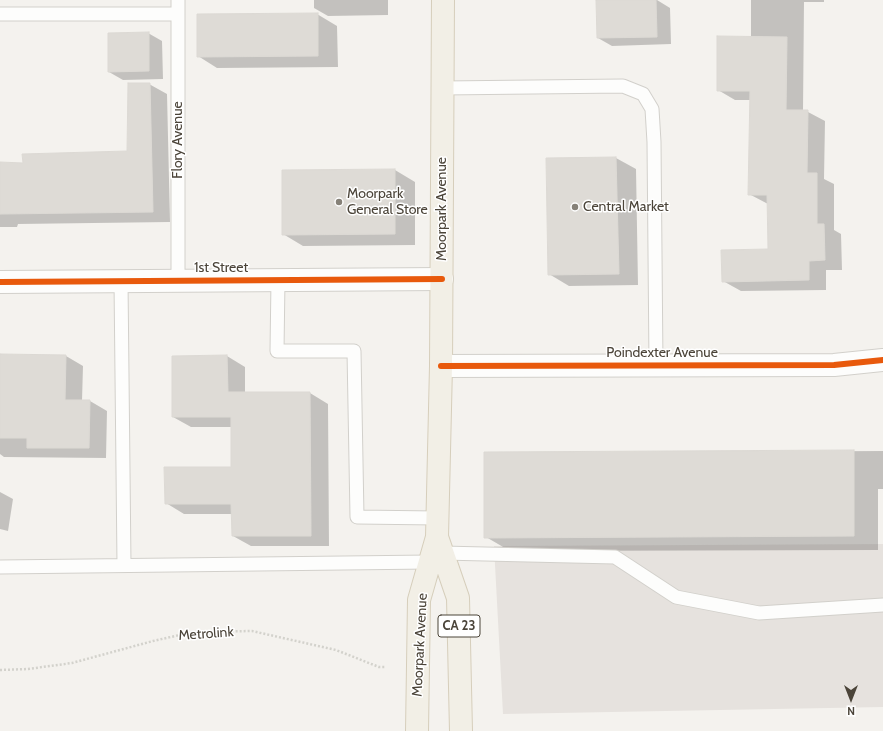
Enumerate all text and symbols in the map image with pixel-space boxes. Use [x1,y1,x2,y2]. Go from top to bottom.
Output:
street label: Flory Avenue [170,101,186,179]
street label: Moorpark Avenue [434,157,450,261]
place label: Moorpark General Store [347,186,428,218]
marker: Moorpark General Store [334,197,344,207]
place label: Central Market [583,199,669,215]
marker: Central Market [570,202,580,212]
street label: 1st Street [194,260,248,276]
street label: Poindexter Avenue [606,345,718,361]
street label: Moorpark Avenue [409,593,431,697]
road number: CA 23 [438,615,480,637]
street label: Metrolink [178,624,234,644]
north arrow [831,679,871,719]
text: N [847,704,855,718]

